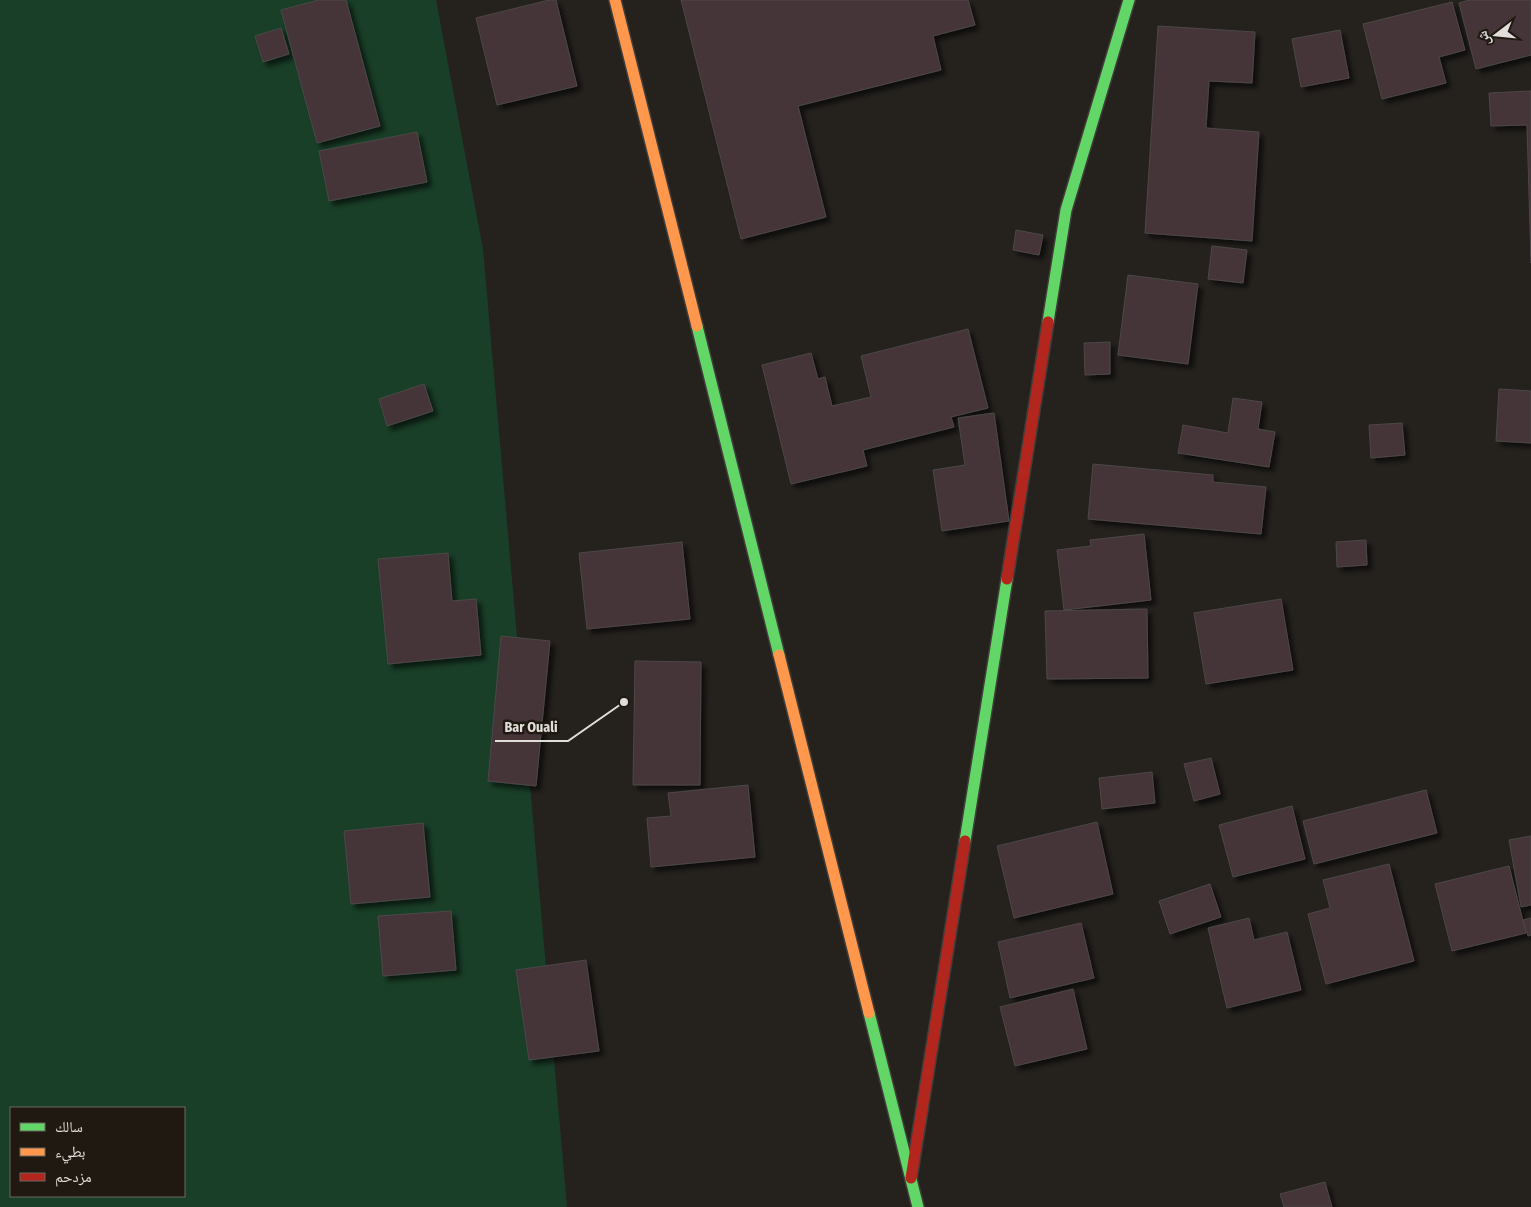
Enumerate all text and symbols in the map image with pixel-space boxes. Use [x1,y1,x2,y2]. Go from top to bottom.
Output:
north arrow [1471,10,1521,60]
text: ش [1474,29,1494,48]
callout: Bar Ouali [495,712,568,741]
text: Bar Ouali [504,719,558,736]
legend [10,1107,185,1197]
text: سالك [55,1118,83,1136]
text: بطيء [55,1143,85,1164]
text: مزدحم [55,1168,92,1187]

